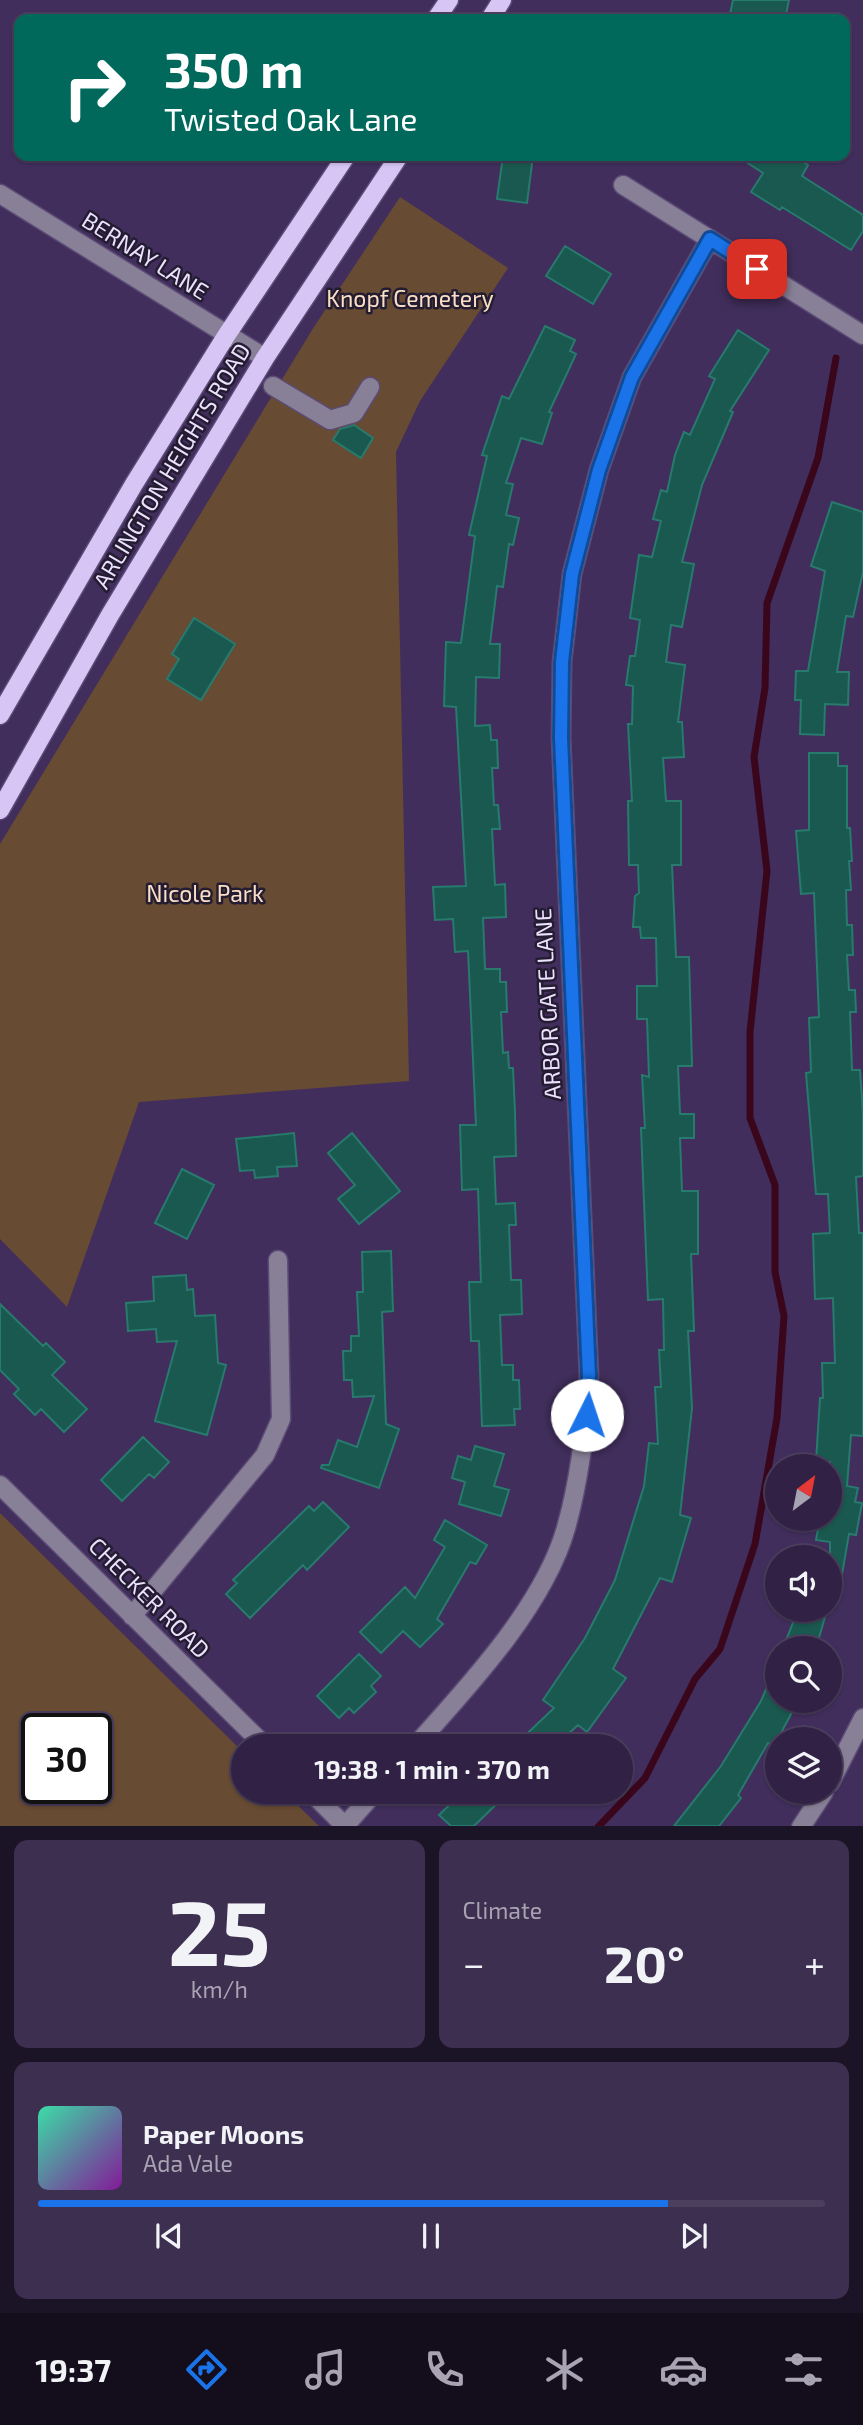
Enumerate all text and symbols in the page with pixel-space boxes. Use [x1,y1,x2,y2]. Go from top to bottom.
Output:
text: 350 m [164,39,304,98]
icon: right [49,42,140,133]
text: Twisted Oak Lane [164,99,418,137]
street label: BERNAY LANE [77,205,214,305]
pin [727,239,787,299]
icon: arrive [738,250,776,288]
park label: Knopf Cemetery [326,284,494,312]
street label: ARLINGTON HEIGHTS ROAD [87,338,256,593]
park label: Nicole Park [146,879,264,907]
street label: ARBOR GATE LANE [528,908,566,1100]
position arrow [550,1378,624,1452]
north arrow [765,1454,842,1531]
map controls [765,1454,842,1804]
street label: CHECKER ROAD [84,1531,216,1663]
button: sound [765,1545,842,1622]
button: search [765,1636,842,1713]
speed limit sign: 30 [21,1713,112,1804]
button: layers [765,1727,842,1804]
text: 19:38 · 1 min · 370 m [314,1753,550,1784]
text: 25 [168,1875,271,1984]
text: Climate [463,1896,542,1924]
text: 20° [604,1931,685,1993]
text: − [463,1940,485,1986]
text: + [804,1940,825,1986]
text: km/h [191,1975,248,2003]
text: Paper Moons [143,2118,304,2149]
text: Ada Vale [143,2149,233,2177]
icon: previous [150,2217,188,2255]
icon: pause [412,2217,450,2255]
icon: next [675,2217,713,2255]
icon: directions [182,2345,231,2394]
icon: music [301,2345,350,2394]
icon: phone [420,2345,469,2394]
icon: climate [540,2345,589,2394]
icon: car [659,2345,708,2394]
icon: filters [779,2345,828,2394]
text: 19:37 [35,2350,111,2388]

